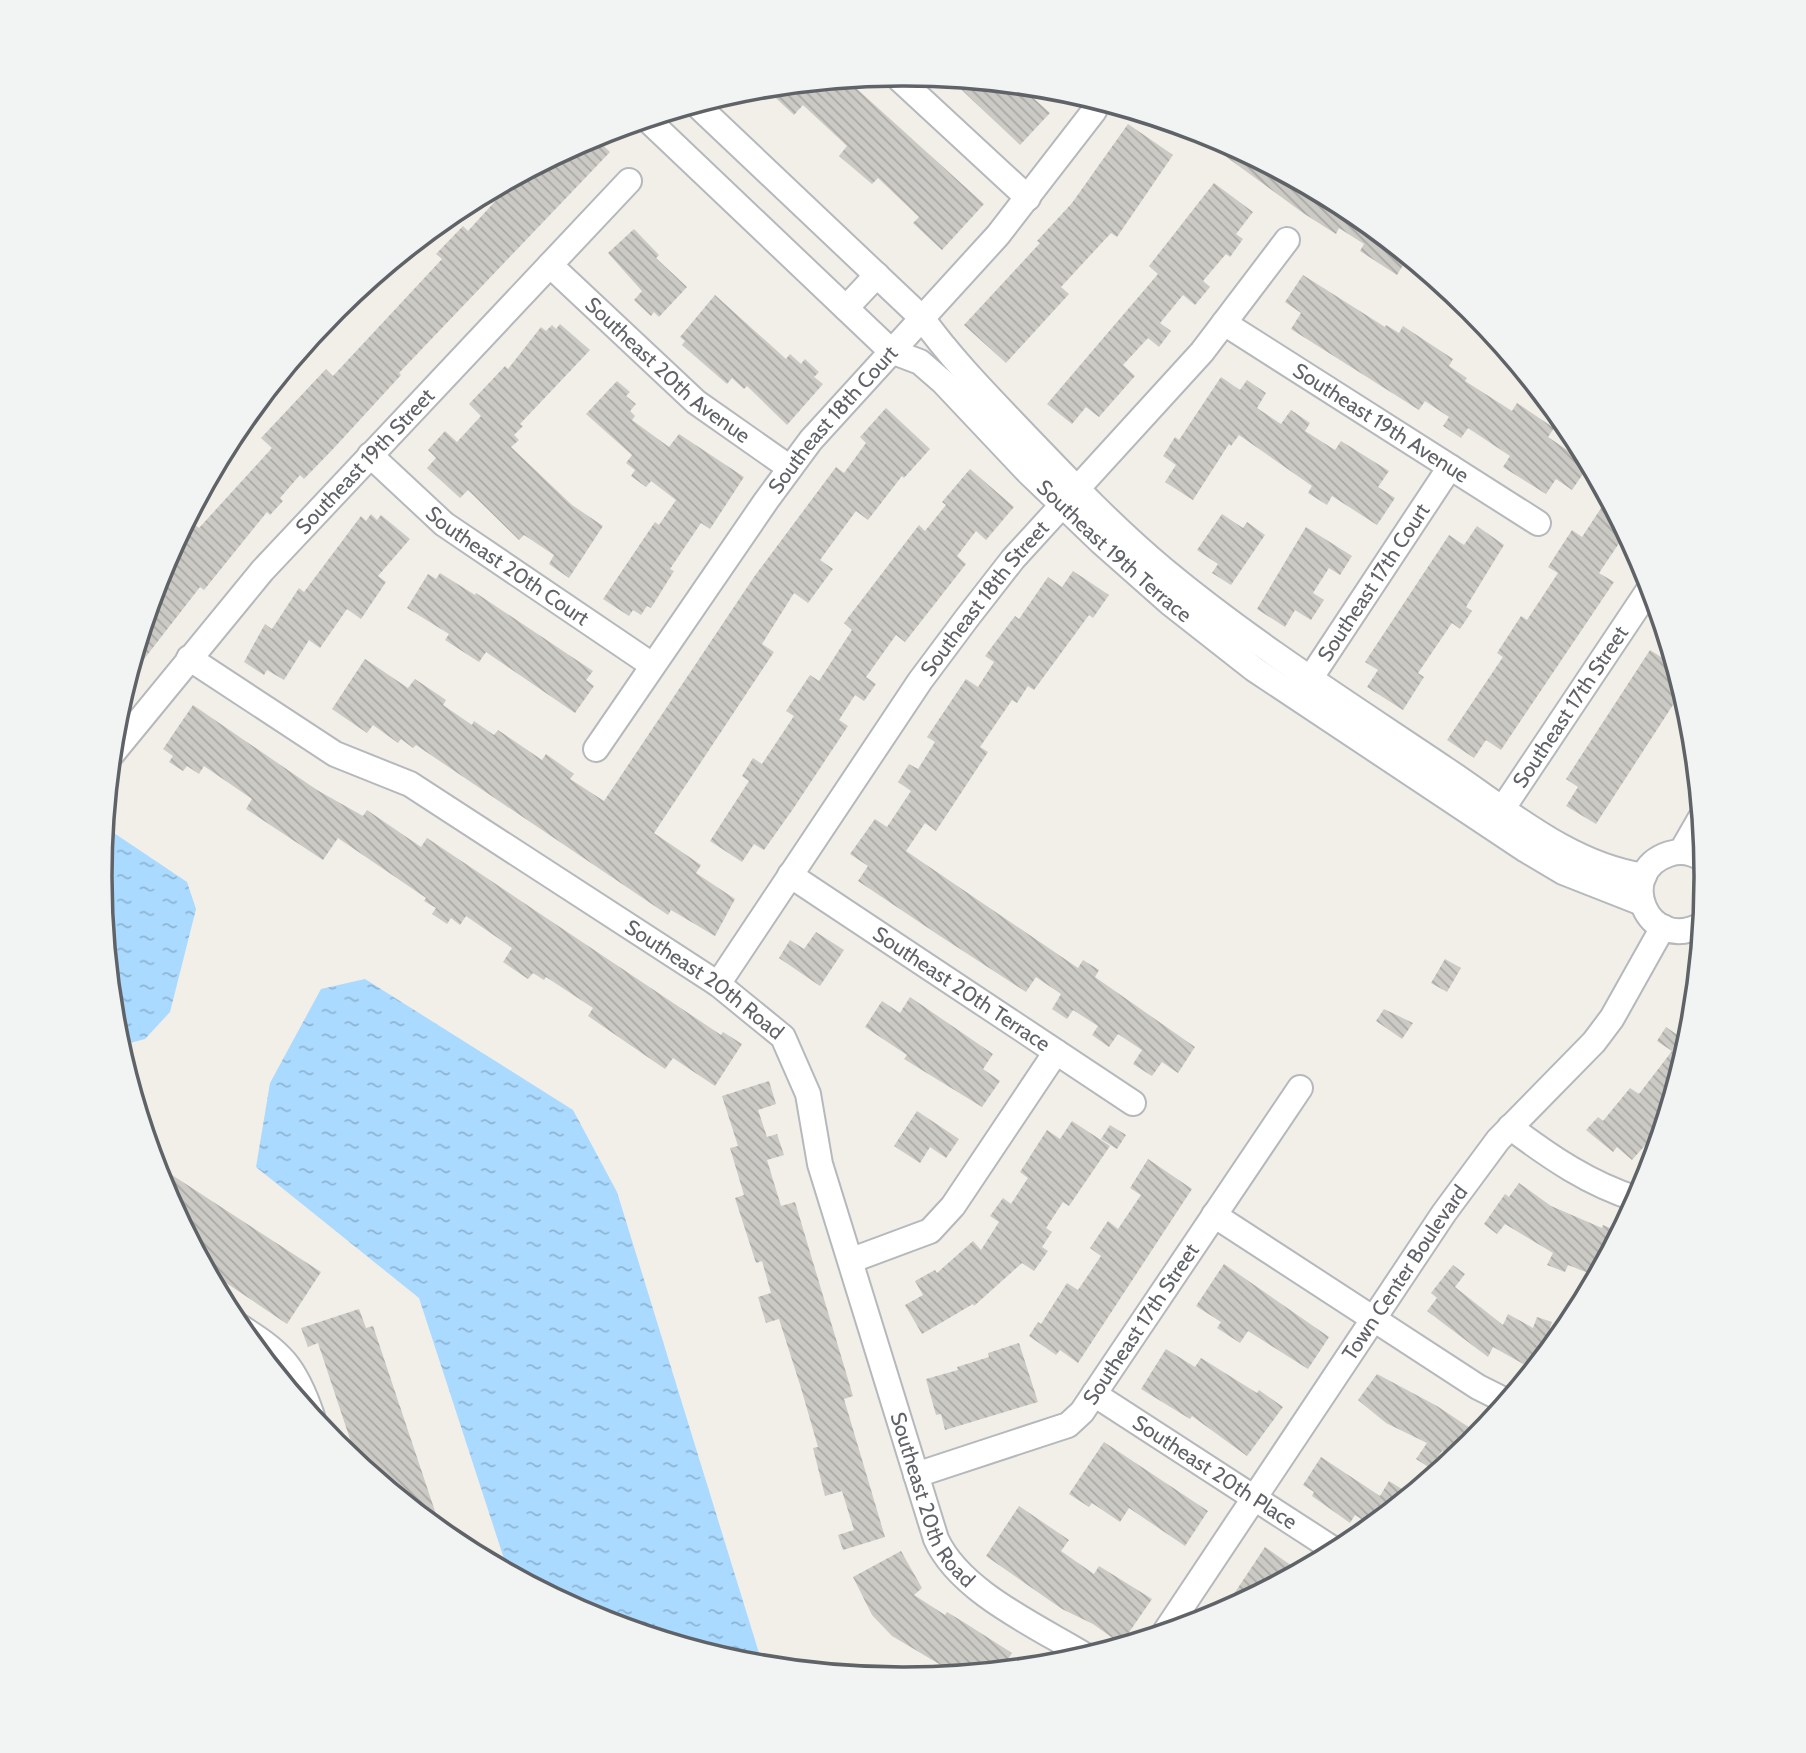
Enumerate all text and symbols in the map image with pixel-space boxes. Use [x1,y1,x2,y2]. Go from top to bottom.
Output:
street label: Southeast 20th Avenue [580,292,755,448]
street label: Southeast 18th Court [763,341,903,498]
street label: Southeast 19th Avenue [1289,357,1474,488]
street label: Southeast 19th Street [290,383,439,539]
street label: Southeast 19th Terrace [1032,474,1197,627]
street label: Southeast 17th Court [1312,498,1434,666]
street label: Southeast 20th Court [421,501,594,630]
street label: Southeast 18th Street [915,515,1054,681]
street label: Southeast 17th Street [1507,621,1633,792]
street label: Southeast 20th Road [621,914,789,1044]
street label: Southeast 20th Terrace [869,921,1055,1057]
street label: Town Center Boulevard [1337,1180,1472,1365]
street label: Southeast 17th Street [1077,1238,1204,1409]
street label: Southeast 20th Road [886,1409,980,1592]
street label: Southeast 20th Place [1128,1410,1302,1534]

